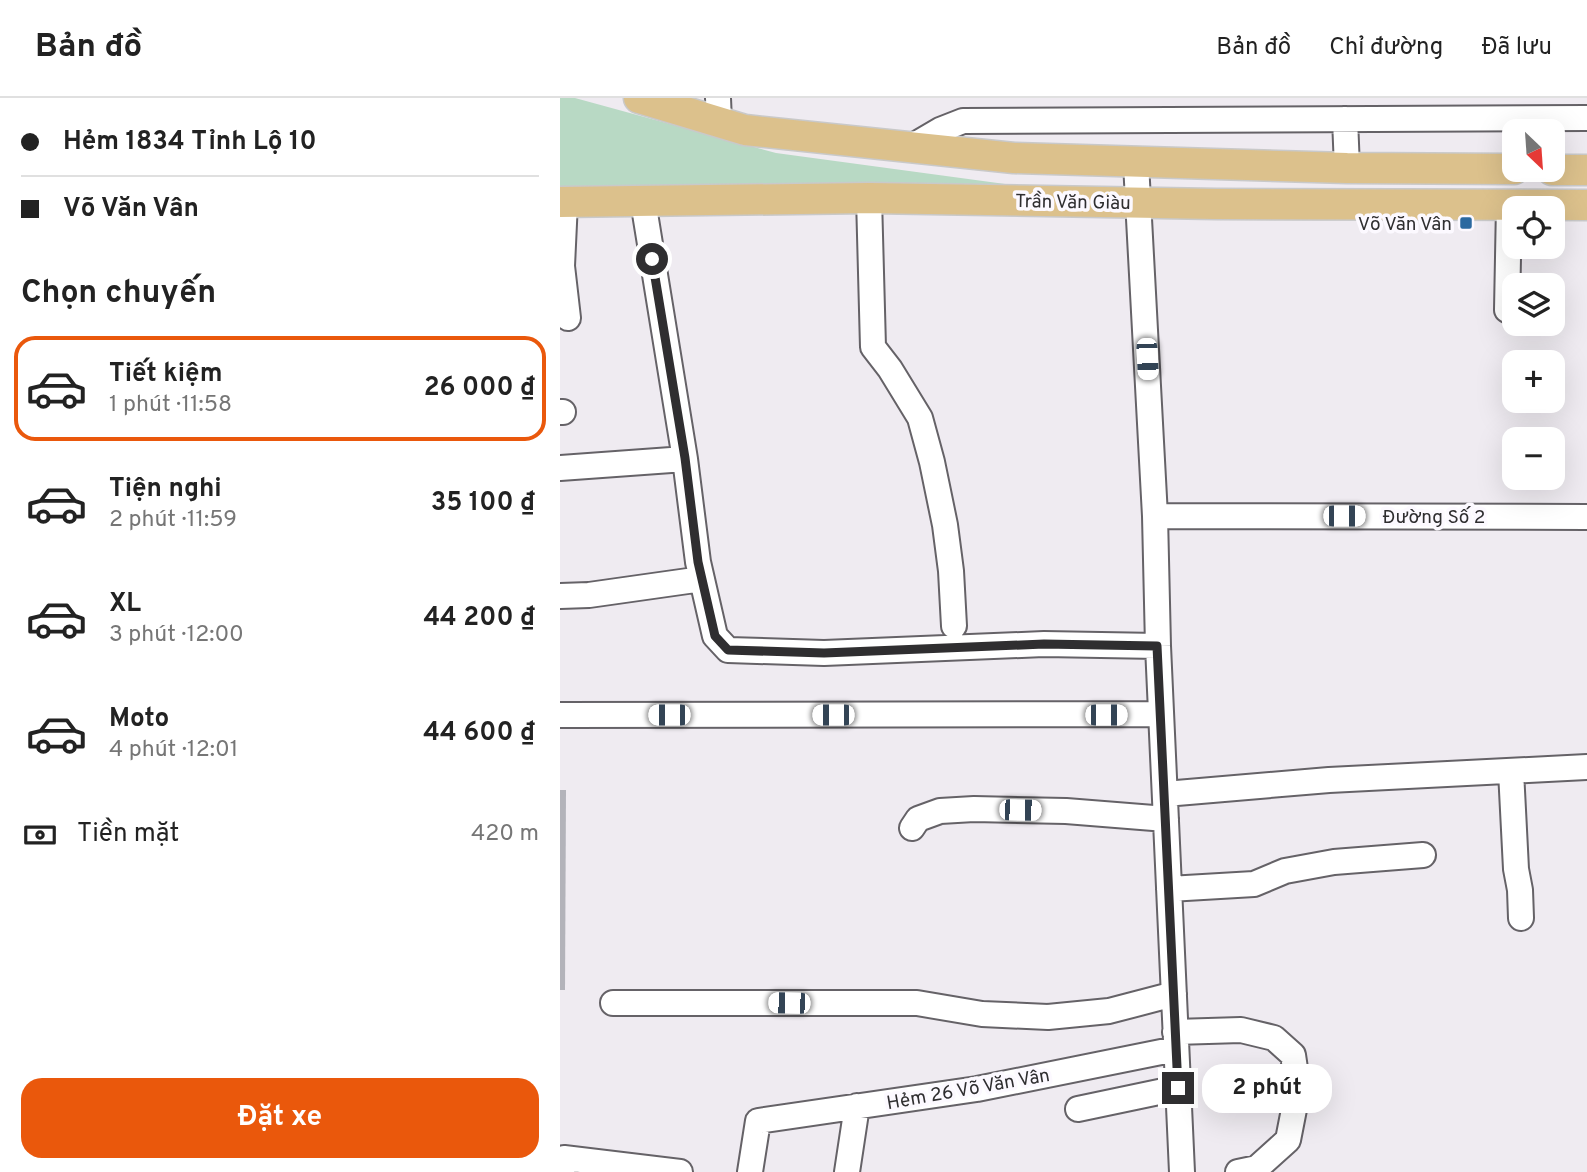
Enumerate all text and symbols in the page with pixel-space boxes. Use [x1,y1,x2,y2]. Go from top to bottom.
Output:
text: Bản đồ [35,27,142,69]
text: Bản đồ [1216,33,1291,63]
text: Chỉ đường [1329,33,1443,63]
text: Đã lưu [1481,33,1552,63]
north arrow [1502,119,1564,182]
map controls [1502,119,1565,490]
text: Hẻm 1834 Tỉnh Lộ 10 [63,126,317,159]
street label: Trần Văn Giàu [1015,190,1131,216]
text: Võ Văn Vân [63,193,199,226]
button: locate [1502,196,1565,259]
place label: Võ Văn Vân [1358,213,1452,237]
marker: Võ Văn Vân [1458,215,1474,231]
route start [636,243,668,275]
button: layers [1502,273,1565,336]
text: Chọn chuyến [21,274,216,314]
car [1136,337,1159,381]
button: + [1502,350,1565,413]
icon: car [25,357,88,420]
text: Tiết kiệm [109,358,222,391]
text: 26 000 ₫ [424,372,535,405]
text: 1 phút · 11:58 [109,391,232,420]
button: − [1502,427,1565,490]
icon: car [25,472,88,535]
text: Tiện nghi [109,473,222,506]
text: 35 100 ₫ [431,487,535,520]
text: 2 phút · 11:59 [109,506,237,535]
car [1324,506,1366,527]
street label: Đường Số 2 [1383,506,1485,530]
icon: car [25,587,88,650]
text: XL [109,588,141,621]
text: 44 200 ₫ [423,602,535,635]
text: 3 phút · 12:00 [109,621,244,650]
icon: car [25,702,88,765]
text: Moto [109,703,169,736]
car [649,705,691,726]
car [813,705,855,726]
car [1086,705,1128,726]
text: 44 600 ₫ [423,717,535,750]
text: 4 phút · 12:01 [109,736,238,765]
car [999,799,1042,821]
icon: cash [21,816,59,854]
text: Tiền mặt [77,818,179,851]
text: 420 m [471,820,539,849]
car [768,992,811,1014]
callout: 2 phút [1202,1063,1332,1112]
street label: Hẻm 26 Võ Văn Vân [885,1064,1052,1116]
route end [1162,1072,1194,1104]
text: 2 phút [1232,1074,1302,1103]
button: Đặt xe [21,1078,539,1158]

